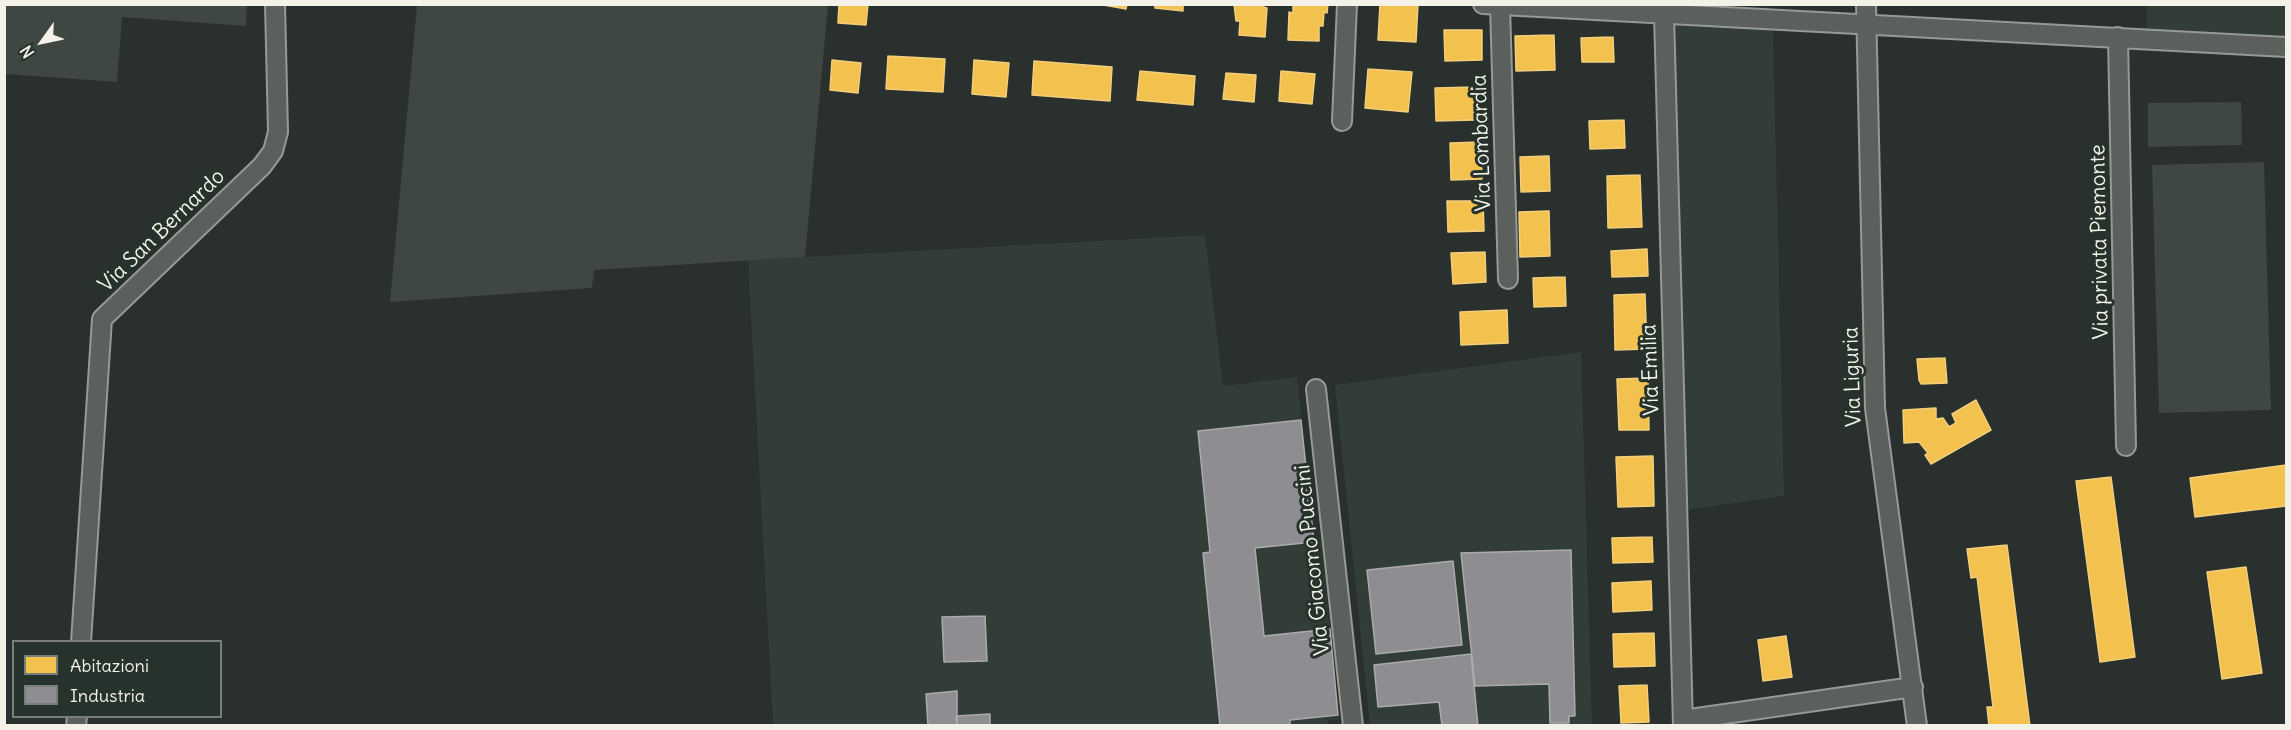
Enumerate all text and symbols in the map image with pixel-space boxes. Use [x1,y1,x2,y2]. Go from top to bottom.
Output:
north arrow [12,12,72,72]
text: N [16,42,38,62]
street label: Via Lombardia [1467,74,1497,212]
street label: Via privata Piemonte [2086,144,2114,340]
street label: Via San Bernardo [94,164,230,298]
street label: Via Emilia [1637,324,1665,416]
street label: Via Liguria [1839,326,1867,428]
street label: Via Giacomo Puccini [1290,463,1336,657]
legend [12,640,222,718]
text: Abitazioni [70,654,149,677]
text: Industria [70,684,145,707]

